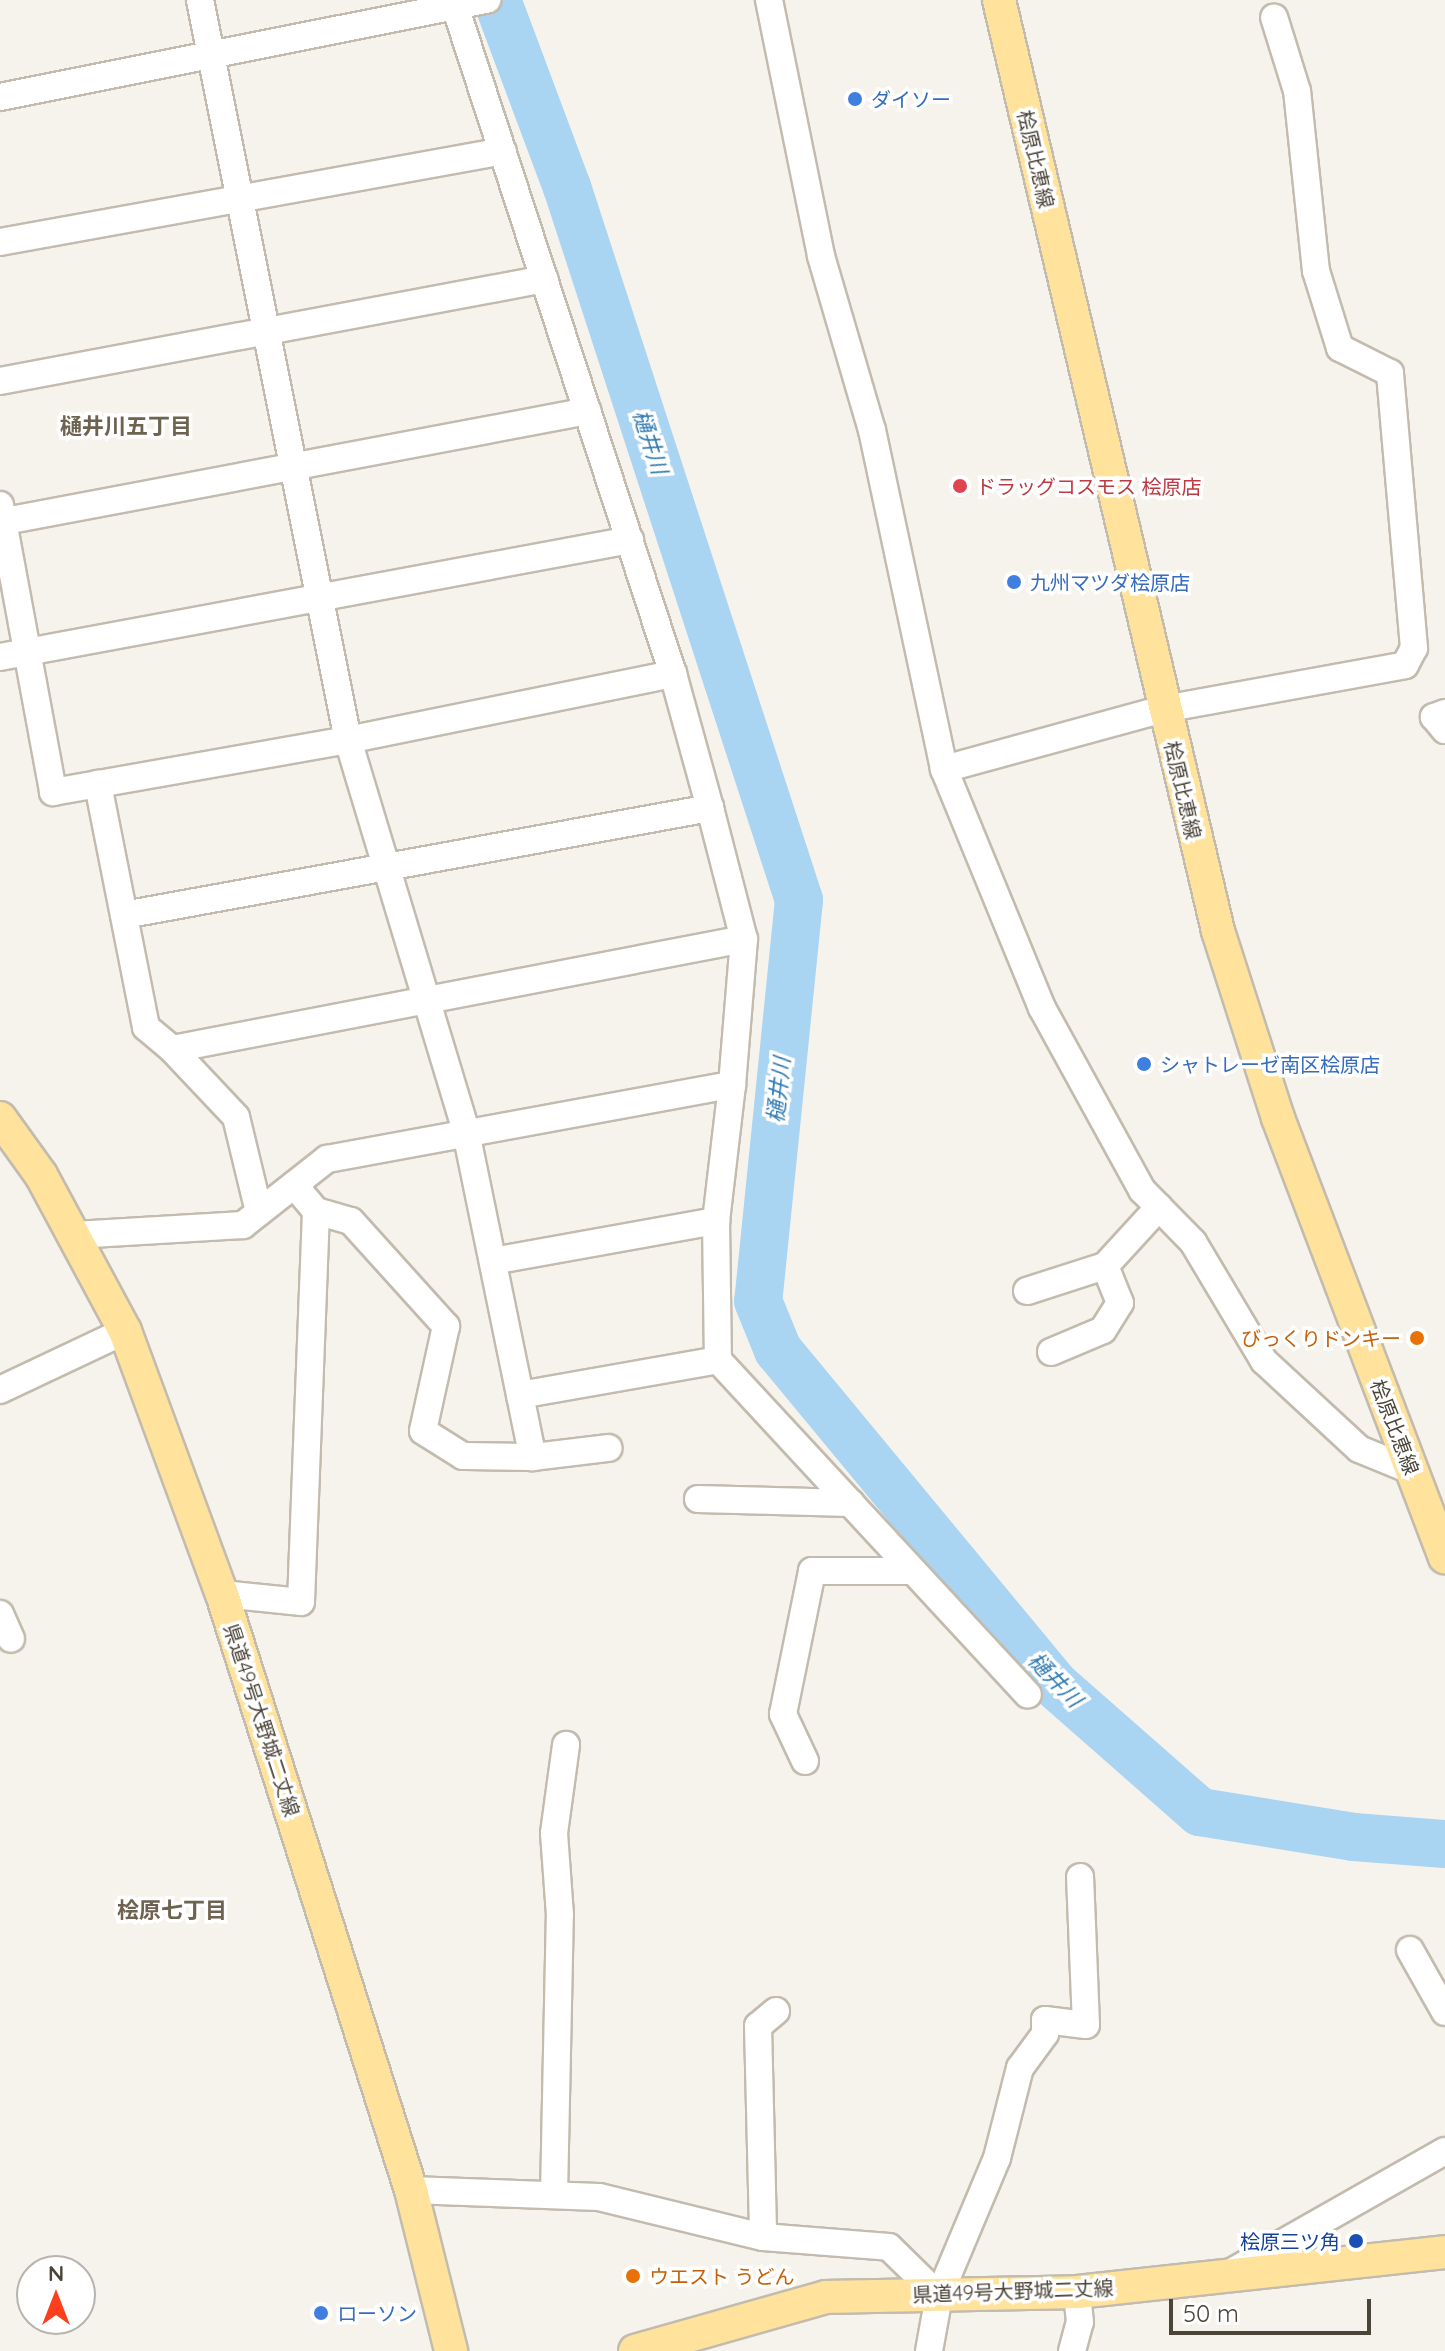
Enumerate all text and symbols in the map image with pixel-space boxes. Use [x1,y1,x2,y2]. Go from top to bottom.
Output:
place label: ダイソー [871,87,951,111]
marker: ダイソー [846,90,864,108]
street label: 桧原比恵線 [1013,108,1059,210]
water label: 樋井川 [627,407,673,477]
district label: 樋井川五丁目 [60,414,192,440]
place label: ドラッグコスモス 桧原店 [976,474,1201,498]
marker: ドラッグコスモス 桧原店 [951,477,969,495]
place label: 九州マツダ桧原店 [1030,570,1190,594]
marker: 九州マツダ桧原店 [1005,573,1023,591]
street label: 桧原比恵線 [1160,739,1206,841]
place label: シャトレーゼ南区桧原店 [1160,1052,1380,1076]
marker: シャトレーゼ南区桧原店 [1135,1055,1153,1073]
water label: 樋井川 [762,1056,796,1124]
place label: びっくりドンキー [1241,1326,1401,1350]
marker: びっくりドンキー [1408,1329,1426,1347]
street label: 桧原比恵線 [1366,1376,1424,1478]
street label: 県道49号大野城二丈線 [219,1621,305,1819]
water label: 樋井川 [1023,1647,1087,1713]
district label: 桧原七丁目 [117,1898,227,1924]
place label: 桧原三ツ角 [1240,2229,1340,2253]
marker: 桧原三ツ角 [1347,2232,1365,2250]
north arrow [16,2255,96,2335]
text: N [48,2259,64,2287]
place label: ウエスト うどん [649,2264,794,2288]
marker: ウエスト うどん [624,2267,642,2285]
street label: 県道49号大野城二丈線 [912,2275,1114,2307]
scale bar [1173,2283,1375,2333]
text: 50 m [1183,2298,1239,2328]
place label: ローソン [337,2301,417,2325]
marker: ローソン [312,2304,330,2322]

